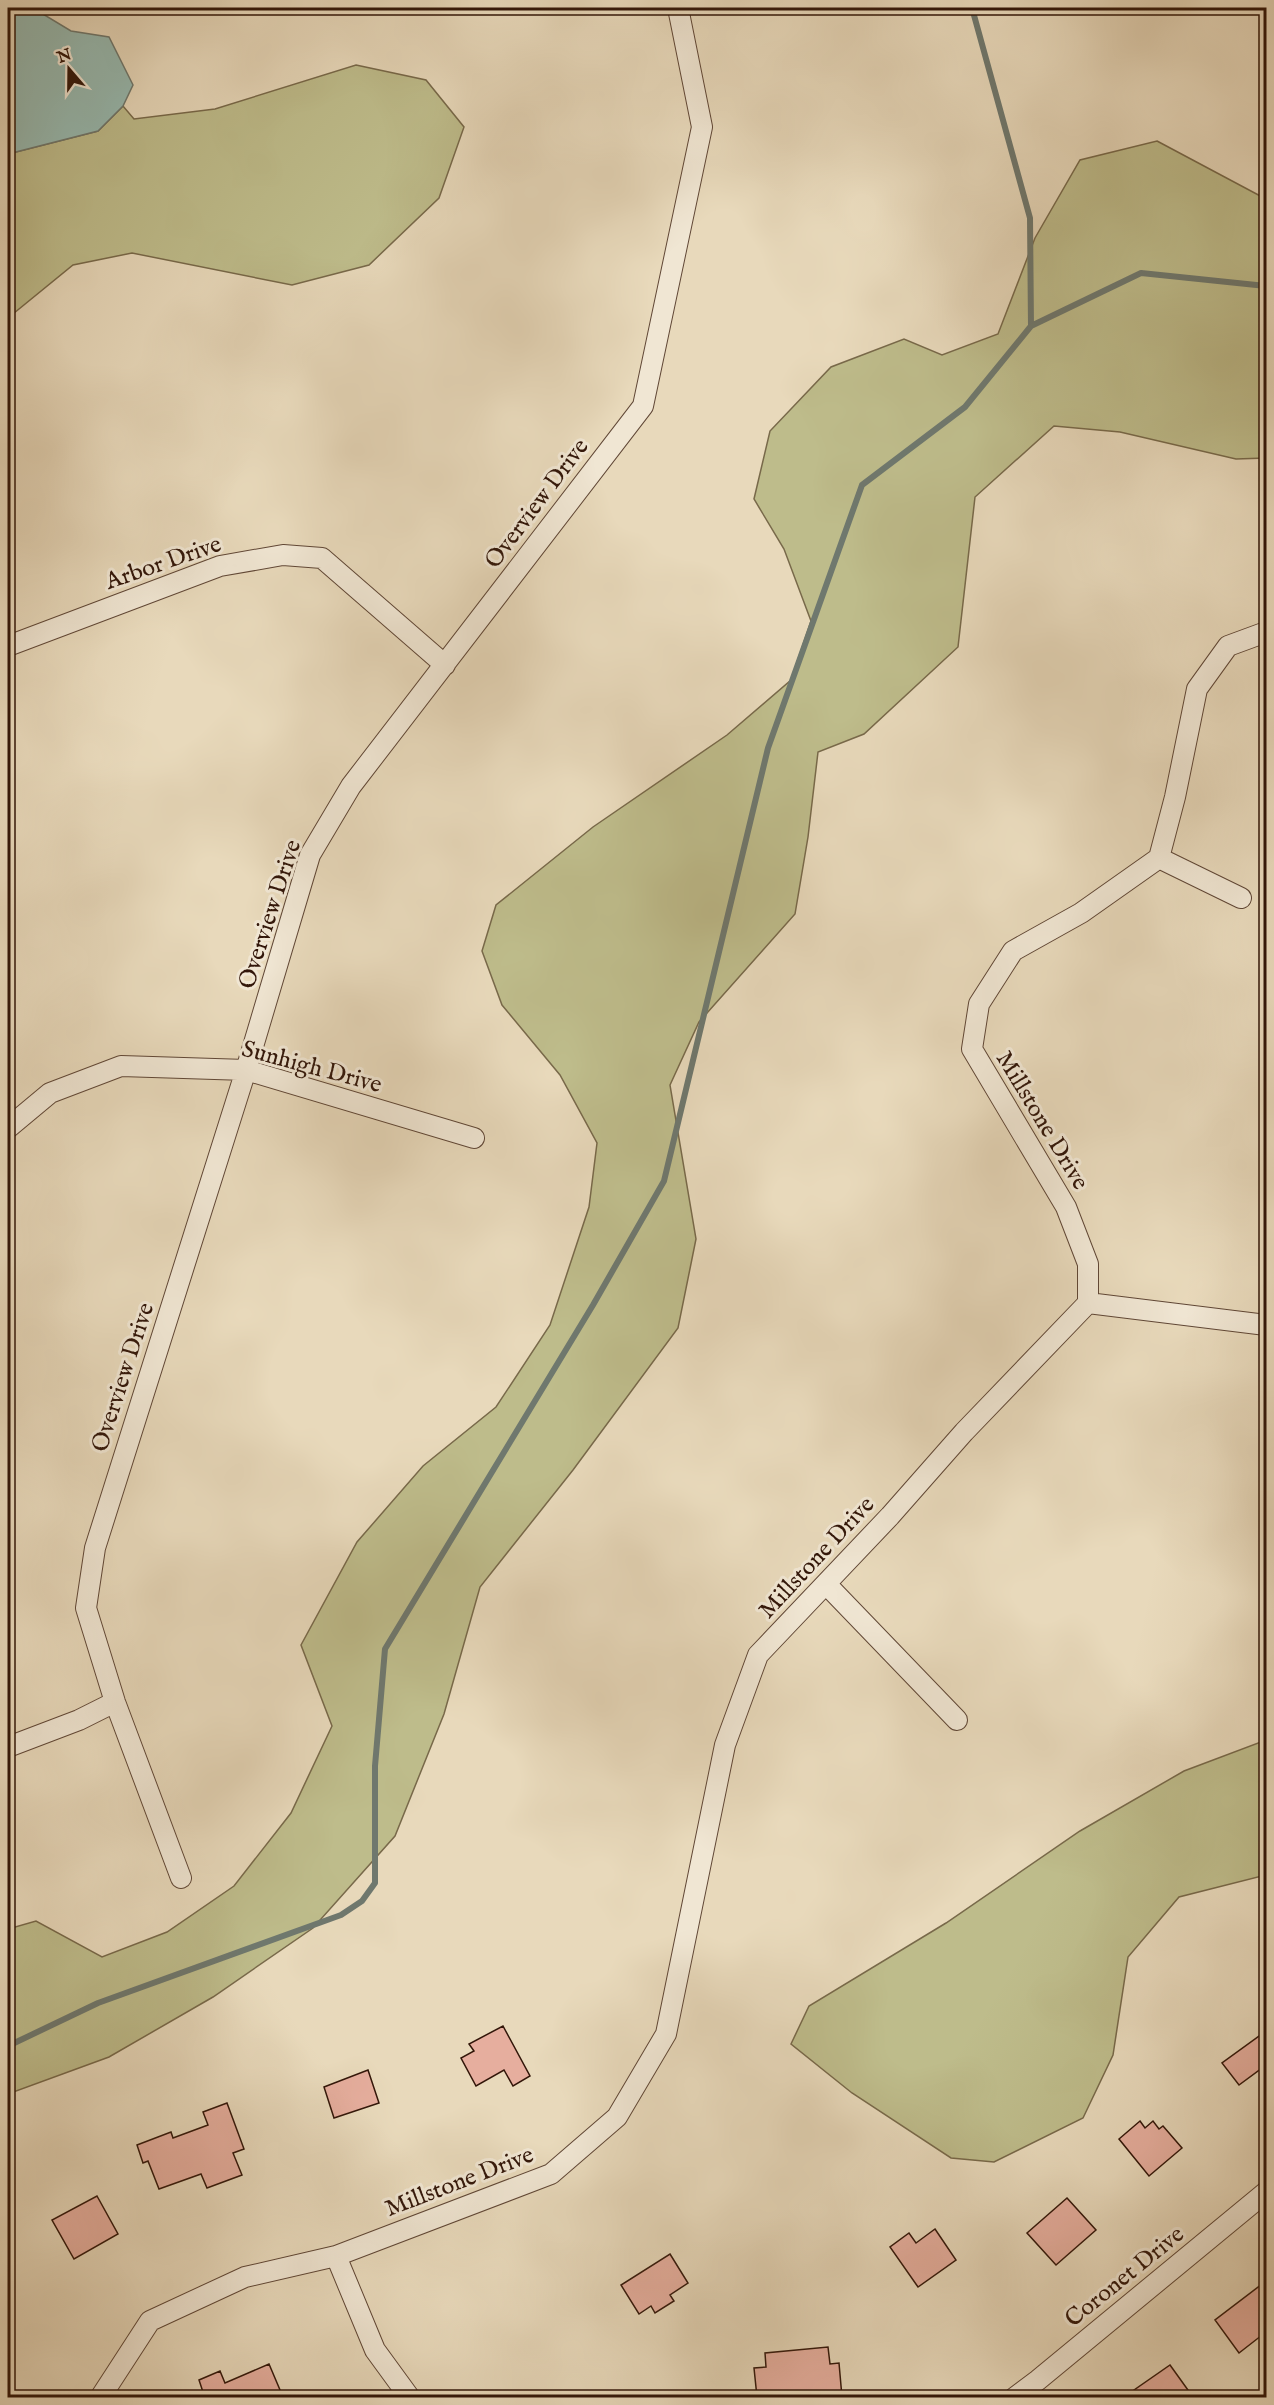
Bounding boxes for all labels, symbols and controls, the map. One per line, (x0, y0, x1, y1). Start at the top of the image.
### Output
north arrow (39, 39, 99, 99)
text: N (54, 45, 75, 69)
street label: Overview Drive (478, 433, 596, 575)
street label: Arbor Drive (100, 529, 226, 598)
street label: Overview Drive (232, 836, 309, 993)
street label: Sunhigh Drive (238, 1034, 385, 1101)
street label: Millstone Drive (988, 1046, 1095, 1196)
street label: Overview Drive (85, 1299, 162, 1456)
street label: Millstone Drive (752, 1490, 882, 1626)
street label: Millstone Drive (381, 2140, 538, 2225)
street label: Coronet Drive (1059, 2220, 1191, 2335)

